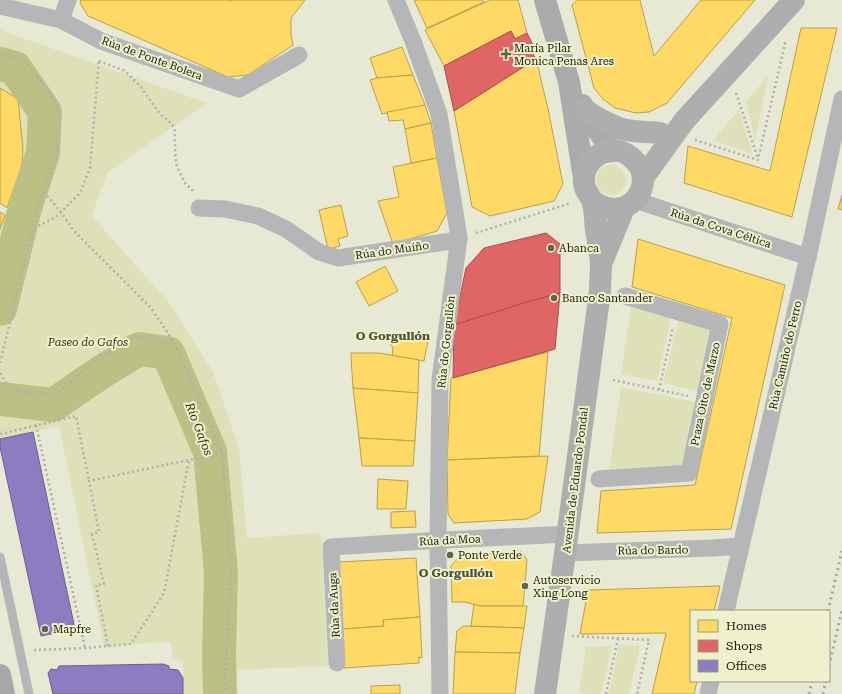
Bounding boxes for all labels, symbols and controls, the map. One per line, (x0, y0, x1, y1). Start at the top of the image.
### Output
street label: Rúa de Ponte Bolera (100, 34, 204, 83)
place label: María Pilar Monica Penas Ares (514, 42, 614, 68)
marker: María Pilar Monica Penas Ares (501, 49, 511, 59)
street label: Rúa da Cova Céltica (669, 206, 773, 251)
street label: Rúa do Muíño (354, 239, 430, 262)
place label: Abanca (559, 242, 599, 255)
marker: Abanca (546, 243, 556, 253)
place label: Banco Santander (562, 292, 653, 305)
marker: Banco Santander (549, 293, 559, 303)
street label: Rúa do Gorgullón (435, 295, 458, 389)
street label: Rúa Camiño do Ferro (767, 299, 804, 411)
district label: O Gorgullón (356, 329, 430, 343)
park label: Paseo do Gafos (47, 336, 128, 349)
street label: Praza Oito de Marzo (688, 341, 723, 447)
water label: Río Gafos (182, 400, 216, 458)
street label: Avenida de Eduardo Pondal (560, 406, 591, 554)
street label: Rúa da Moa (419, 532, 481, 549)
street label: Rúa do Bardo (617, 543, 689, 558)
place label: Ponte Verde (458, 549, 522, 562)
marker: Ponte Verde (445, 550, 455, 560)
district label: O Gorgullón (419, 566, 493, 580)
street label: Rúa da Auga (326, 572, 343, 638)
place label: Autoservicio Xing Long (533, 574, 601, 600)
marker: Autoservicio Xing Long (520, 581, 530, 591)
legend (690, 610, 830, 682)
text: Homes (726, 619, 767, 633)
place label: Mapfre (53, 623, 91, 636)
marker: Mapfre (40, 624, 50, 634)
text: Shops (726, 639, 762, 653)
text: Offices (726, 659, 767, 673)

